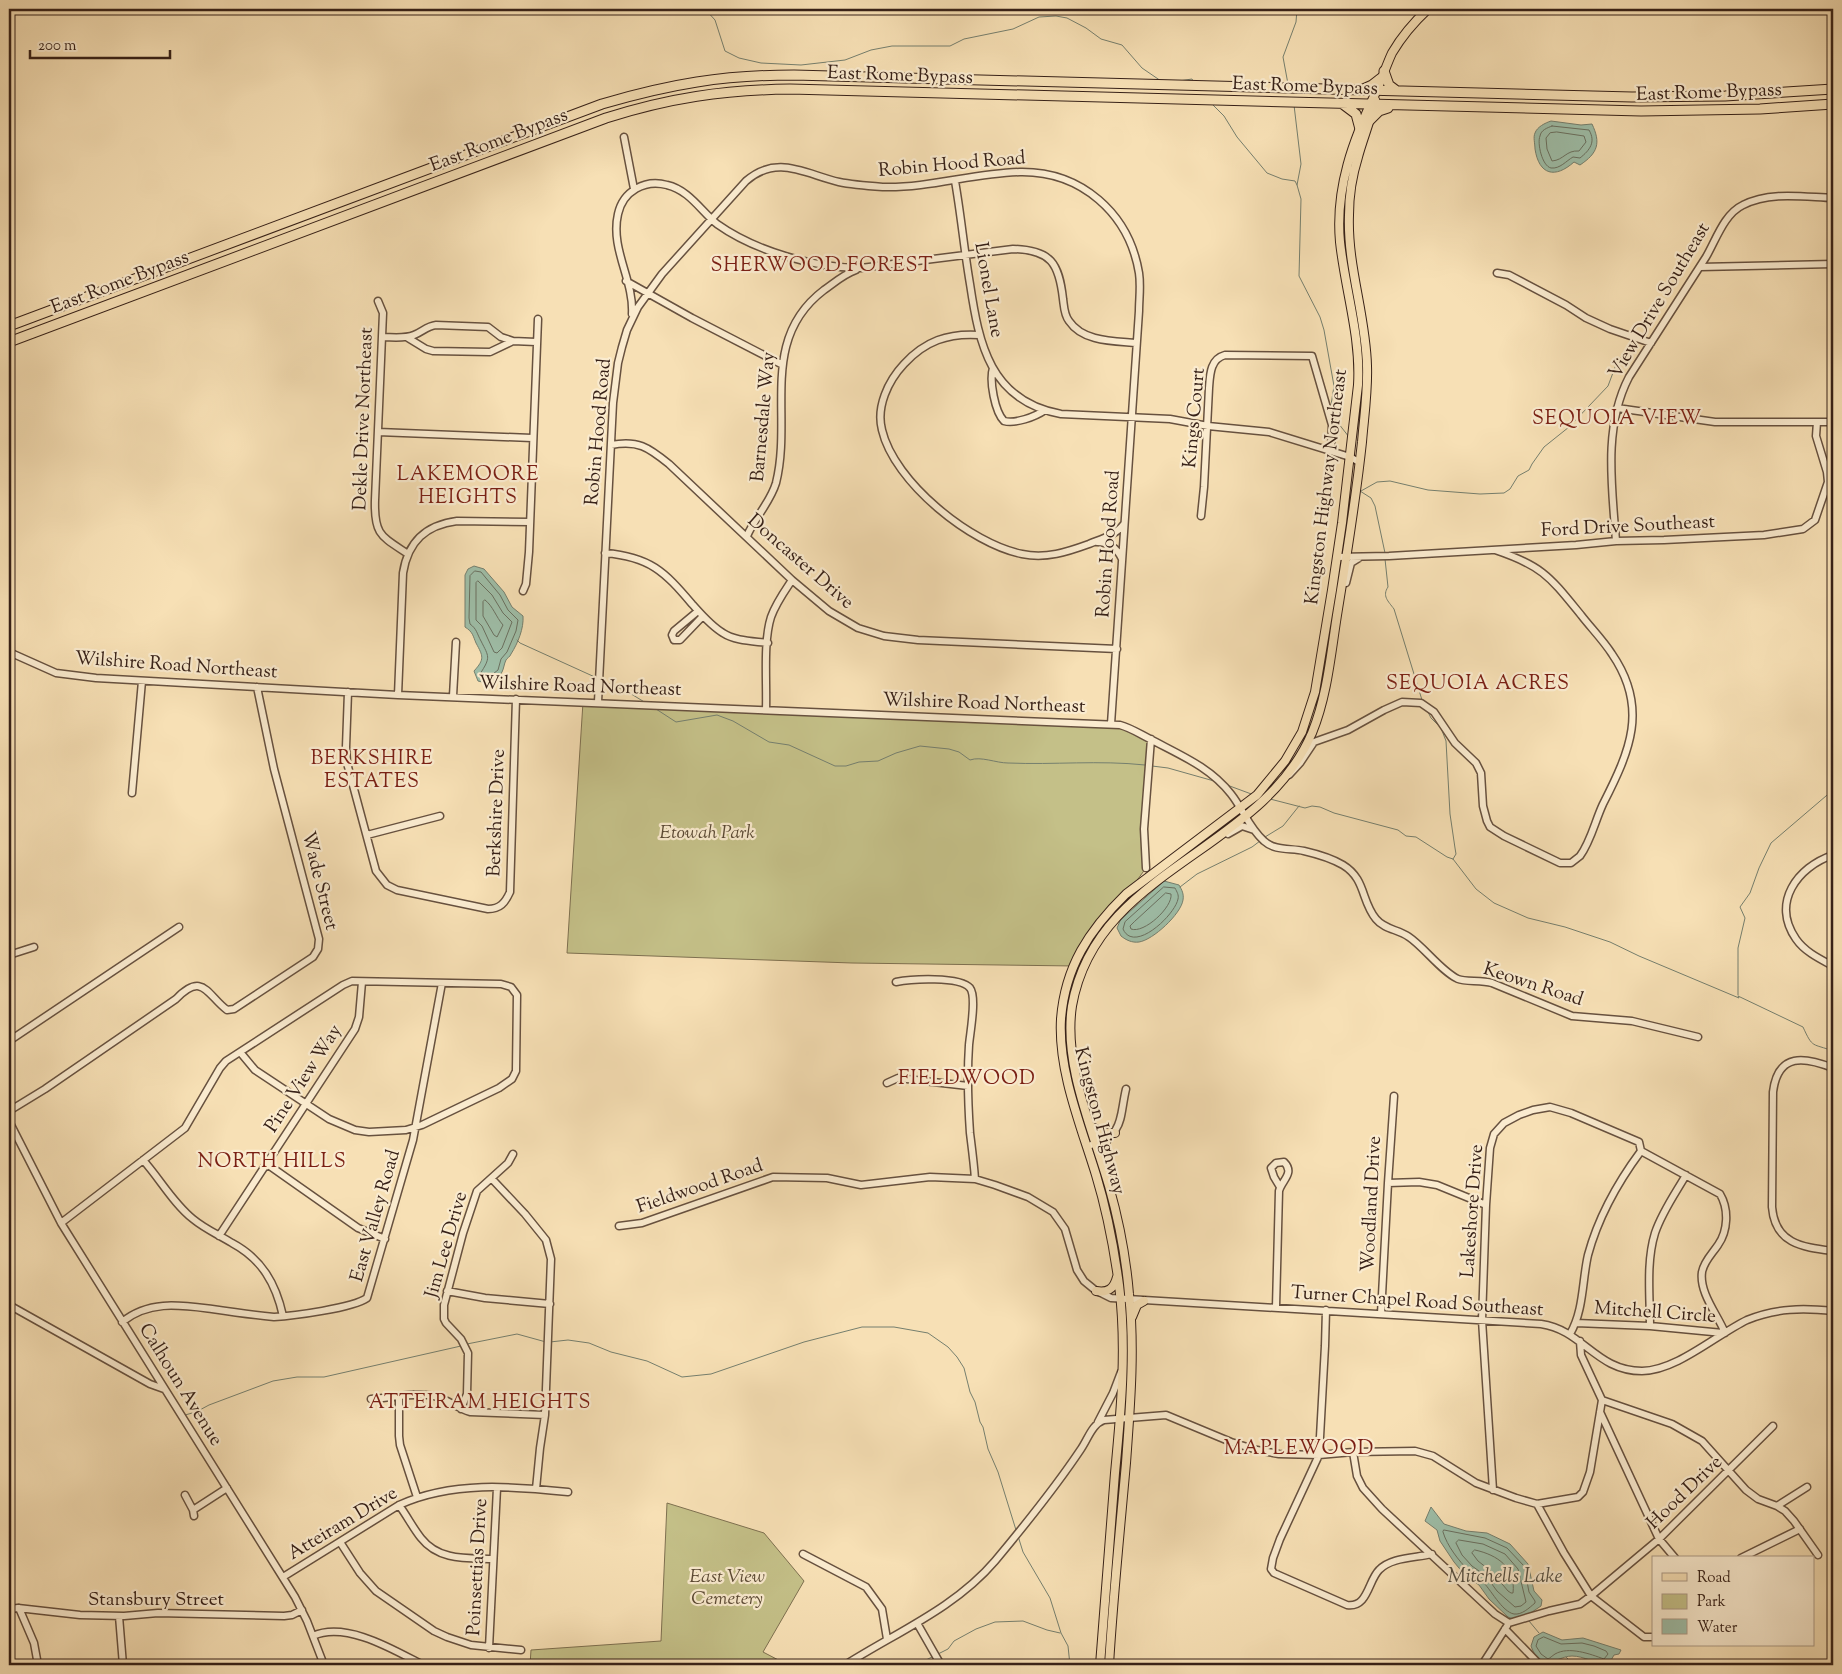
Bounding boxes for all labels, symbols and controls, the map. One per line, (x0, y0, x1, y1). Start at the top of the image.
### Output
scale bar (30, 28, 170, 60)
text: 200 m (38, 36, 77, 57)
street label: East Rome Bypass (827, 60, 973, 92)
street label: East Rome Bypass (1232, 71, 1378, 103)
street label: East Rome Bypass (1636, 77, 1782, 109)
street label: East Rome Bypass (426, 102, 572, 180)
street label: Robin Hood Road (877, 145, 1027, 185)
street label: View Drive Southeast (1603, 217, 1718, 384)
street label: Lionel Lane (966, 240, 1010, 340)
street label: East Rome Bypass (47, 244, 193, 322)
district label: SHERWOOD FOREST (710, 252, 934, 281)
street label: Dekle Drive Northeast (347, 326, 381, 511)
street label: Barnesdale Way (745, 350, 783, 483)
street label: Robin Hood Road (579, 357, 619, 507)
street label: Kings Court (1177, 366, 1213, 469)
street label: Kingston Highway Northeast (1299, 367, 1355, 606)
district label: SEQUOIA VIEW (1532, 405, 1702, 434)
district label: LAKEMOORE HEIGHTS (397, 461, 539, 513)
street label: Robin Hood Road (1090, 469, 1128, 619)
street label: Doncaster Drive (741, 508, 859, 616)
street label: Ford Drive Southeast (1540, 509, 1716, 545)
street label: Wilshire Road Northeast (74, 645, 279, 687)
street label: Wilshire Road Northeast (478, 670, 682, 704)
district label: SEQUOIA ACRES (1386, 670, 1570, 699)
street label: Wilshire Road Northeast (882, 687, 1086, 721)
district label: BERKSHIRE ESTATES (311, 745, 433, 797)
street label: Berkshire Drive (481, 748, 513, 877)
park label: Etowah Park (659, 820, 755, 847)
street label: Wade Street (294, 829, 344, 934)
street label: Keown Road (1479, 956, 1587, 1014)
street label: Pine View Way (259, 1019, 349, 1138)
street label: Kingston Highway (1066, 1044, 1132, 1198)
district label: FIELDWOOD (898, 1065, 1036, 1094)
street label: Woodland Drive (1355, 1135, 1389, 1273)
street label: Lakeshore Drive (1455, 1143, 1491, 1279)
street label: East Valley Road (344, 1146, 408, 1285)
district label: NORTH HILLS (197, 1148, 347, 1177)
street label: Fieldwood Road (633, 1153, 767, 1221)
street label: Jim Lee Drive (419, 1188, 475, 1302)
street label: Turner Chapel Road Southeast (1290, 1280, 1545, 1324)
street label: Mitchell Circle (1593, 1295, 1717, 1331)
street label: Calhoun Avenue (131, 1318, 229, 1452)
district label: ATTEIRAM HEIGHTS (368, 1389, 592, 1418)
district label: MAPLEWOOD (1224, 1435, 1374, 1464)
street label: Hood Drive (1641, 1450, 1729, 1536)
street label: Atteiram Drive (283, 1480, 403, 1567)
street label: Poinsettias Drive (461, 1497, 495, 1636)
legend (1652, 1556, 1814, 1646)
water label: Mitchells Lake (1448, 1563, 1563, 1592)
park label: East View Cemetery (689, 1564, 765, 1613)
text: Road (1697, 1568, 1731, 1589)
street label: Stansbury Street (88, 1587, 225, 1614)
text: Park (1697, 1592, 1726, 1613)
text: Water (1697, 1618, 1738, 1639)

